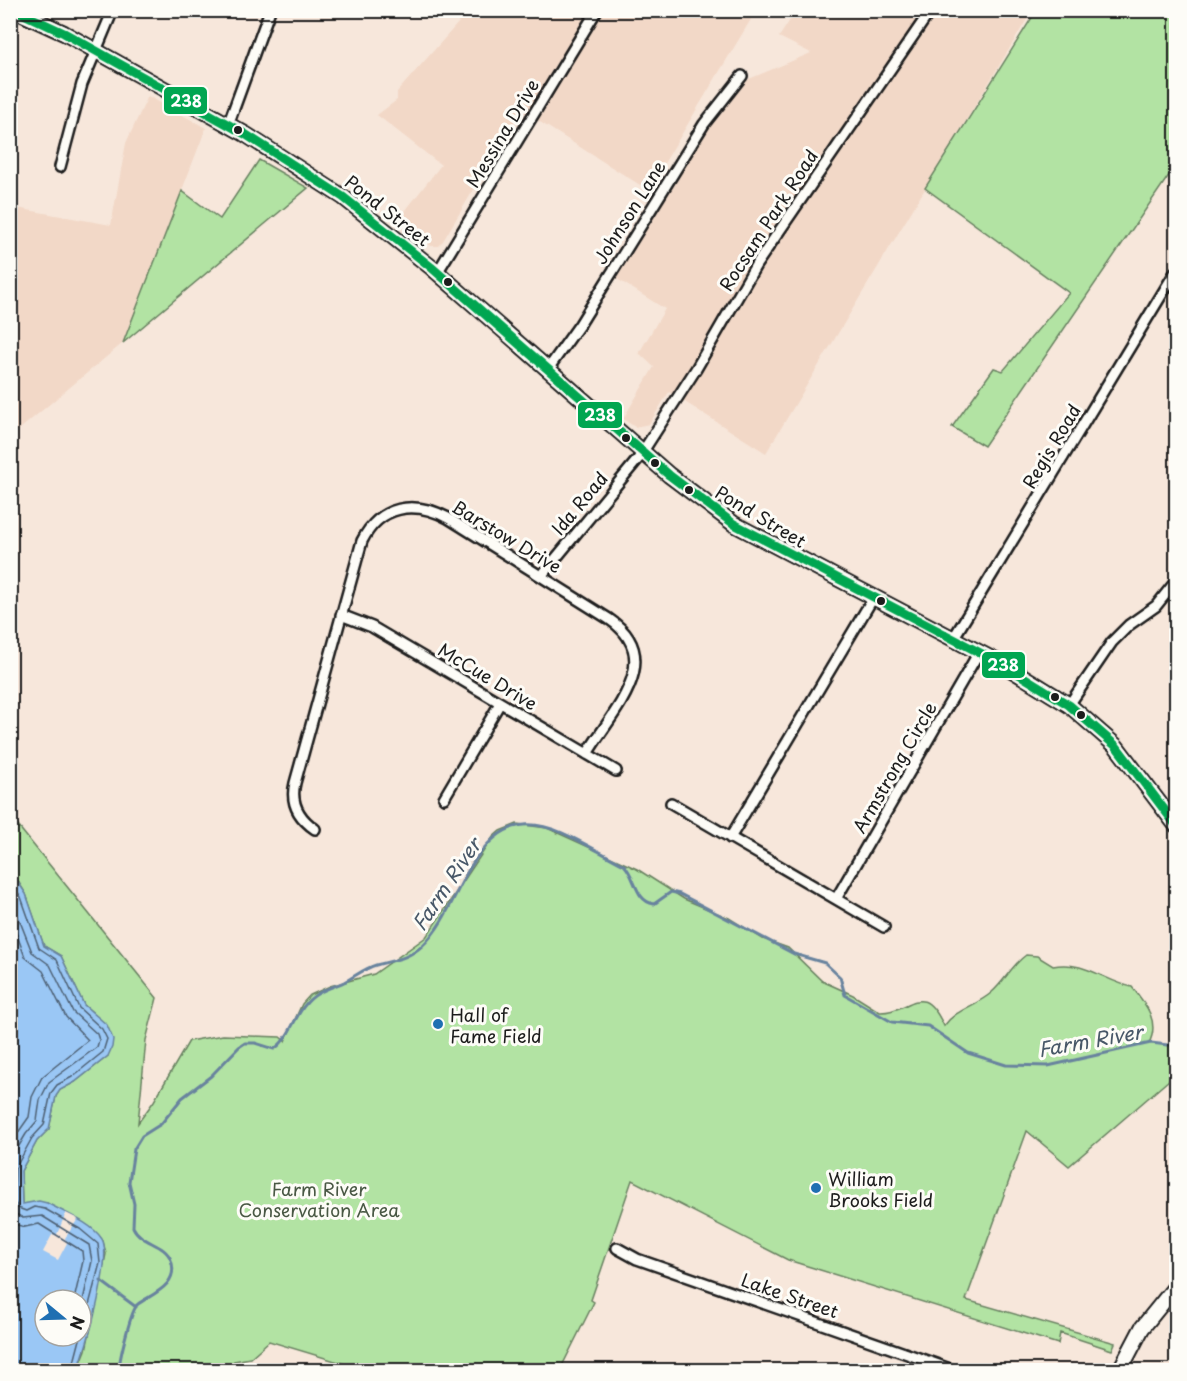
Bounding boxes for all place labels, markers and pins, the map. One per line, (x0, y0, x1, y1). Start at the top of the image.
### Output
unlabelled marker (232, 124, 244, 136)
unlabelled marker (442, 276, 454, 288)
unlabelled marker (620, 432, 632, 444)
unlabelled marker (649, 457, 661, 469)
unlabelled marker (683, 484, 695, 496)
unlabelled marker (875, 595, 887, 607)
unlabelled marker (1049, 691, 1061, 703)
unlabelled marker (1075, 709, 1087, 721)
place label: Hall of Fame Field (450, 1001, 542, 1049)
marker: Hall of Fame Field (431, 1017, 445, 1031)
place label: William Brooks Field (828, 1165, 933, 1213)
marker: William Brooks Field (809, 1181, 823, 1195)

